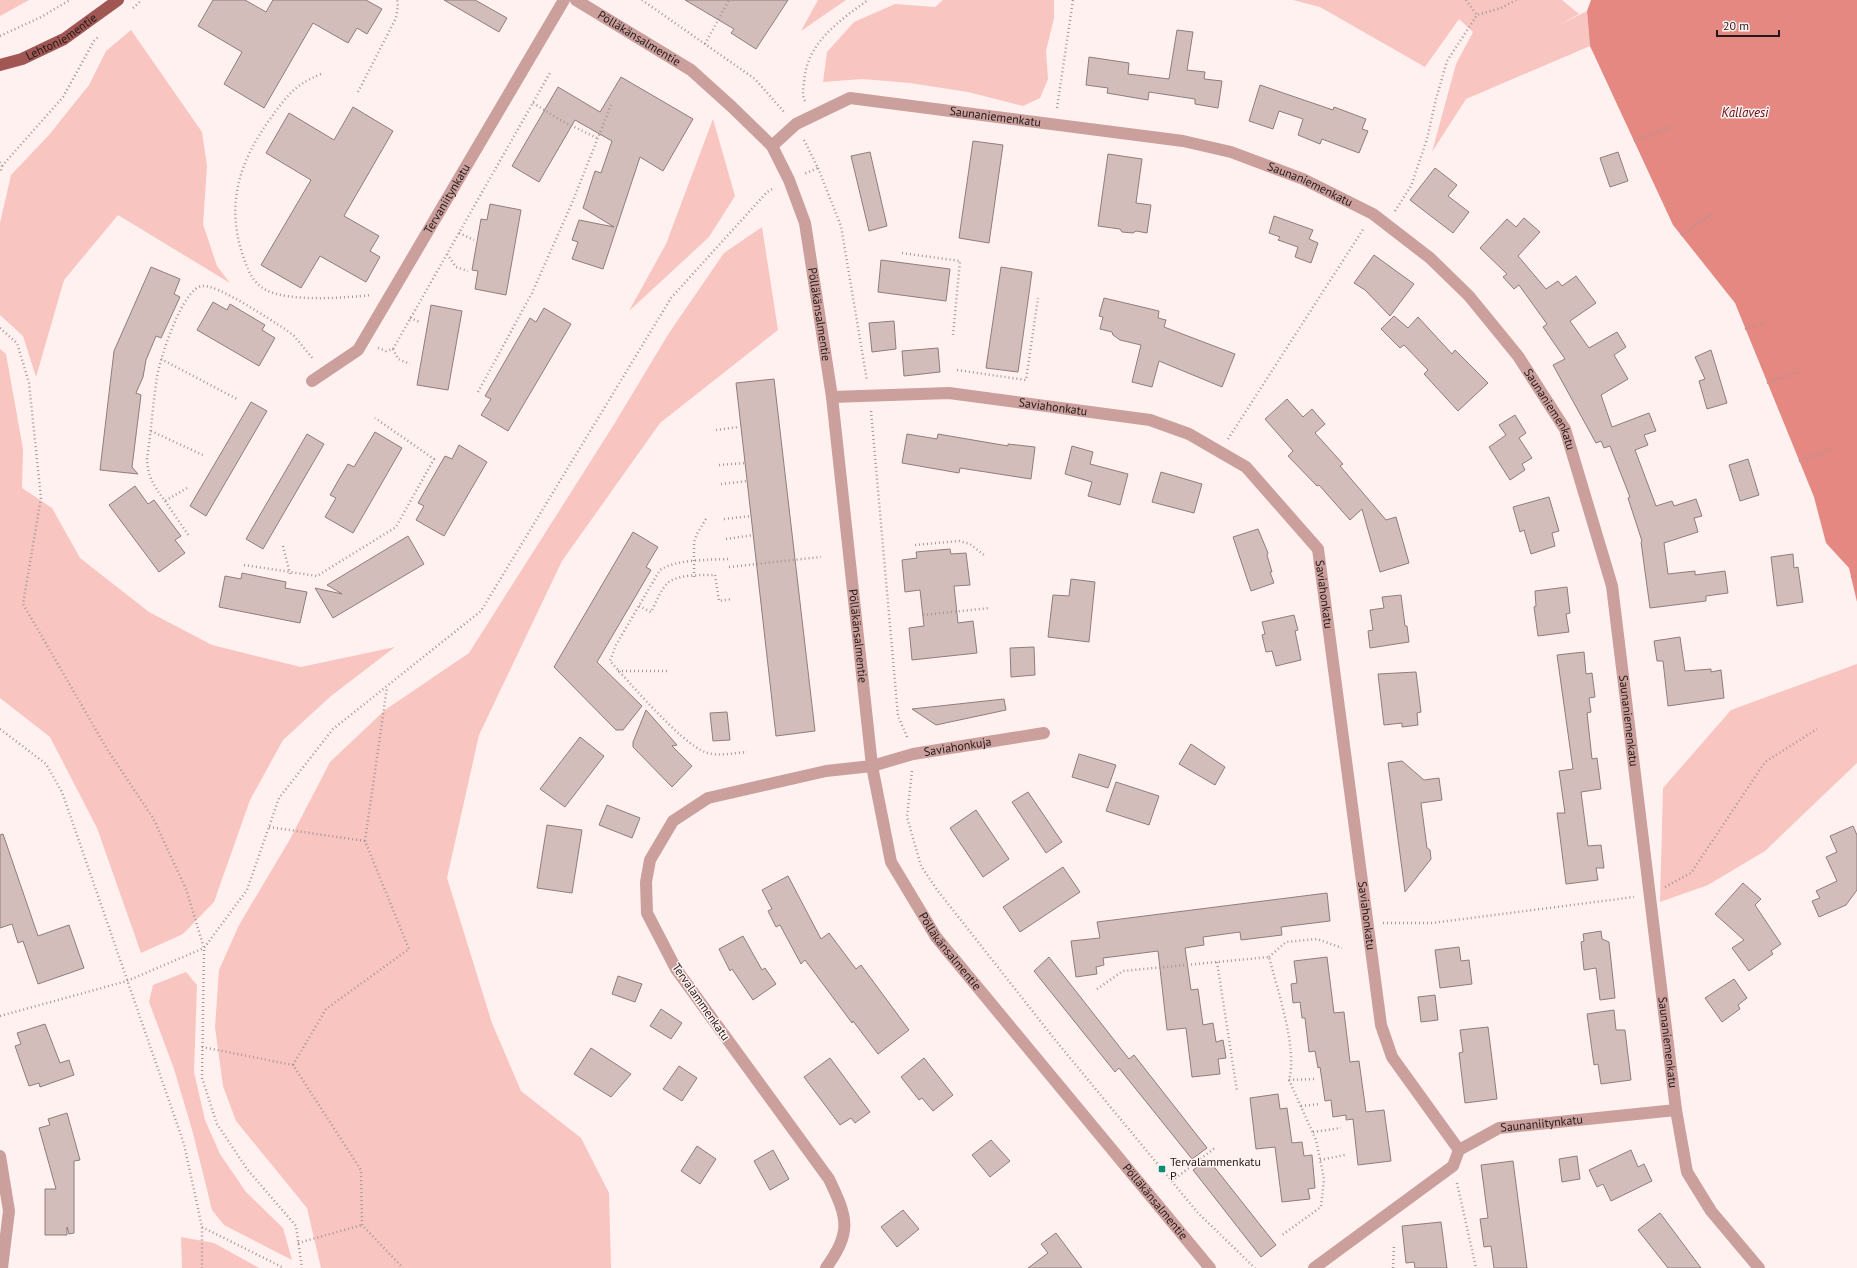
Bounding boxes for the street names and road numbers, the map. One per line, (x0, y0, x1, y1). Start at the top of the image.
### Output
street label: Pölläkänsalmentie (595, 7, 684, 69)
street label: Lehtoniementie (23, 10, 100, 63)
street label: Saunaniemenkatu (949, 103, 1042, 130)
street label: Saunaniemenkatu (1266, 158, 1355, 210)
street label: Tervaniitynkatu (420, 161, 473, 236)
street label: Pölläkänsalmentie (805, 266, 834, 362)
street label: Saunaniemenkatu (1521, 366, 1579, 452)
street label: Saviahonkatu (1018, 394, 1088, 419)
street label: Saviahonkatu (1313, 559, 1336, 629)
street label: Pölläkänsalmentie (846, 588, 871, 684)
street label: Saunaniemenkatu (1616, 674, 1642, 767)
street label: Saviahonkuja (923, 734, 993, 759)
street label: Saviahonkatu (1355, 880, 1379, 951)
street label: Pölläkänsalmentie (916, 909, 985, 993)
street label: Tervalammenkatu (669, 960, 734, 1043)
street label: Saunaniemenkatu (1655, 996, 1681, 1089)
street label: Saunaniitynkatu (1500, 1112, 1584, 1135)
street label: Pölläkänsalmentie (1120, 1160, 1191, 1243)

